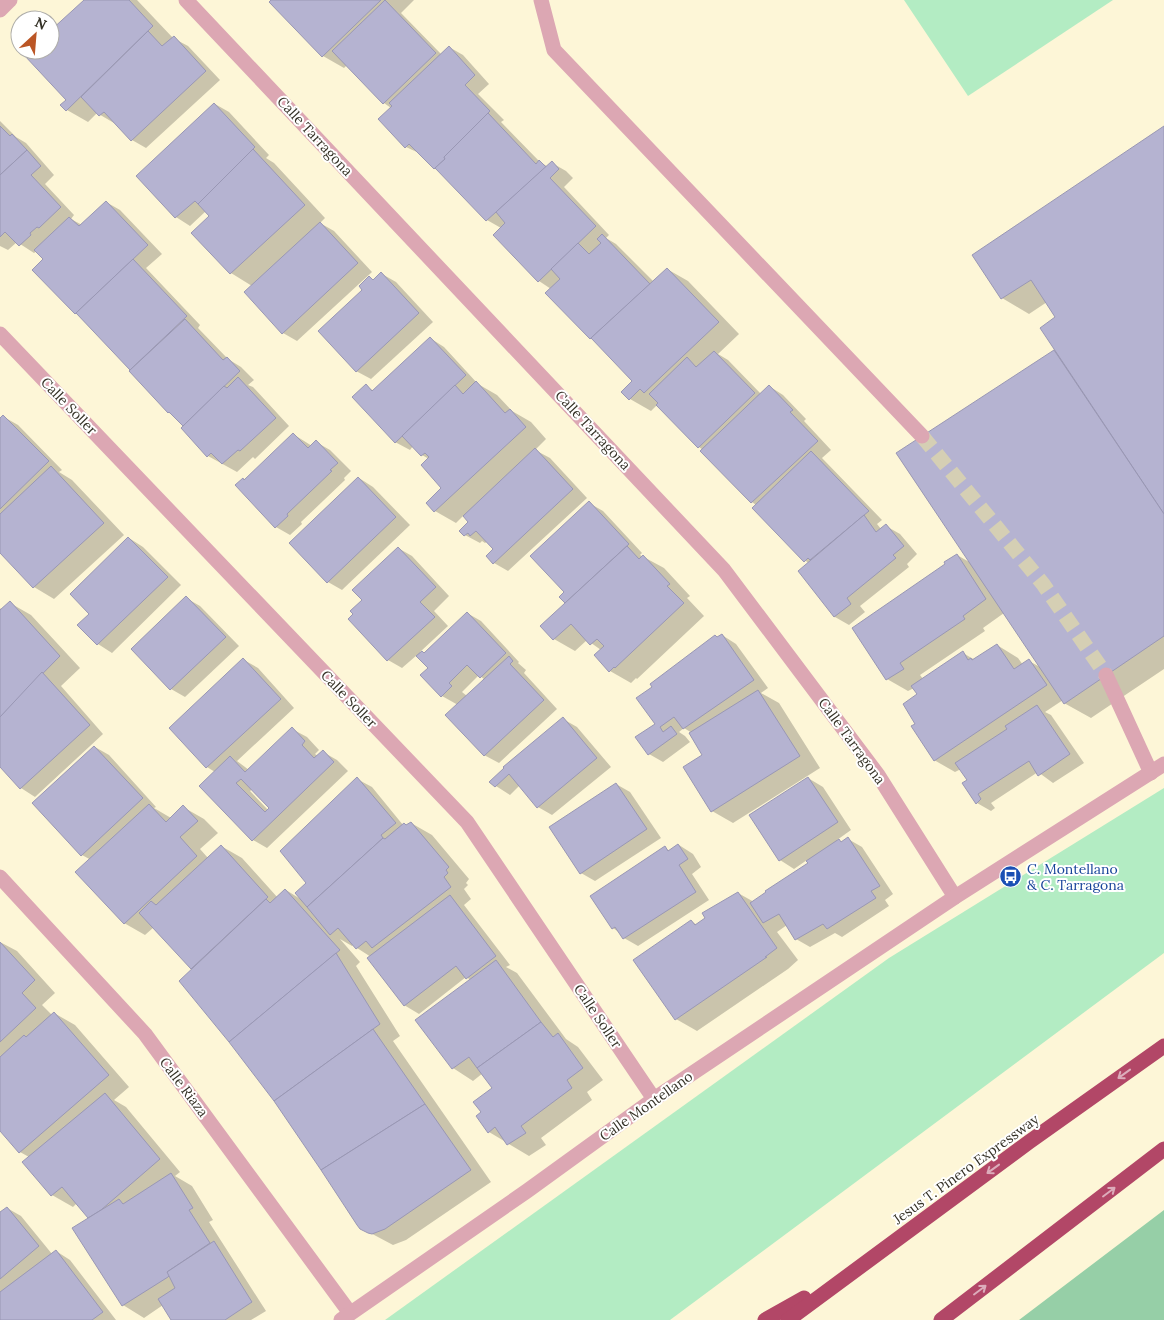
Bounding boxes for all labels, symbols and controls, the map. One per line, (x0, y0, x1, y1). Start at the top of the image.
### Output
north arrow (10, 10, 60, 60)
text: N (32, 13, 50, 34)
street label: Calle Tarragona (273, 92, 357, 180)
street label: Calle Soller (37, 373, 101, 439)
street label: Calle Tarragona (551, 386, 635, 474)
street label: Calle Soller (317, 666, 381, 732)
street label: Calle Tarragona (815, 694, 889, 788)
place label: C. Montellano & C. Tarragona (1027, 860, 1124, 894)
bus stop icon: C. Montellano & C. Tarragona (999, 865, 1023, 889)
street label: Calle Soller (570, 981, 626, 1051)
street label: Calle Riaza (156, 1054, 212, 1120)
street label: Calle Montellano (596, 1067, 696, 1145)
one-way arrow (1117, 1069, 1131, 1079)
street label: Jesus T. Pinero Expressway (889, 1110, 1043, 1229)
one-way arrow (986, 1164, 1000, 1175)
one-way arrow (1102, 1186, 1115, 1197)
one-way arrow (973, 1285, 986, 1296)

